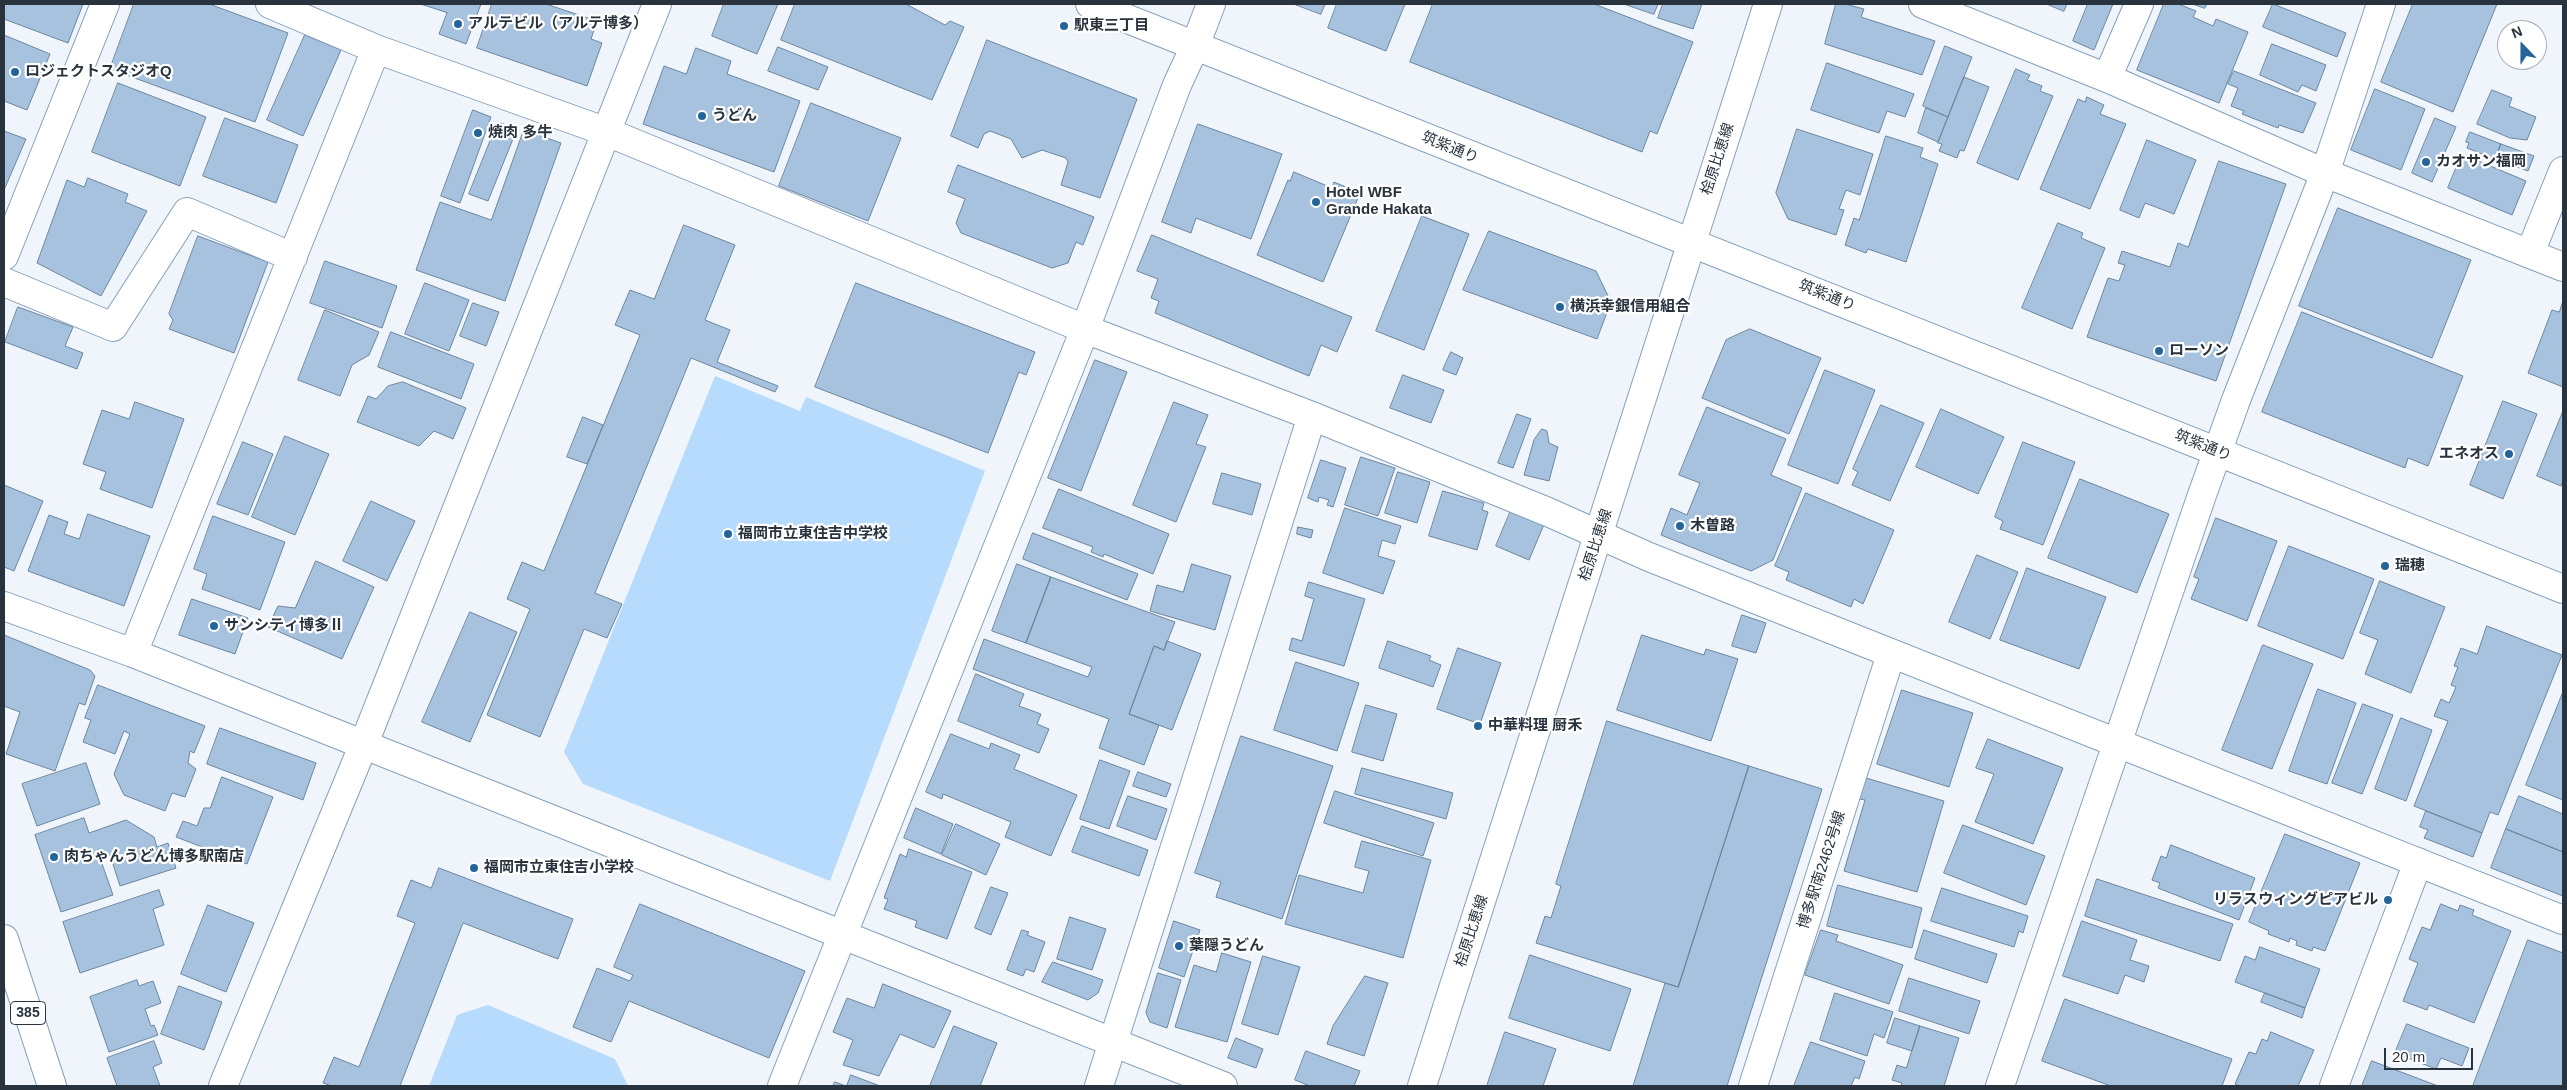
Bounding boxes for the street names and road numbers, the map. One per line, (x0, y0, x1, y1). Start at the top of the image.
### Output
street label: 桧原比恵線 (1698, 121, 1738, 197)
street label: 筑紫通り (1419, 128, 1481, 168)
street label: 筑紫通り (1796, 276, 1858, 316)
street label: 筑紫通り (2172, 426, 2234, 466)
street label: 桧原比恵線 (1576, 507, 1616, 583)
street label: 博多駅南2462号線 (1794, 809, 1850, 931)
street label: 桧原比恵線 (1452, 893, 1492, 969)
road number: 385 (10, 1001, 46, 1024)

